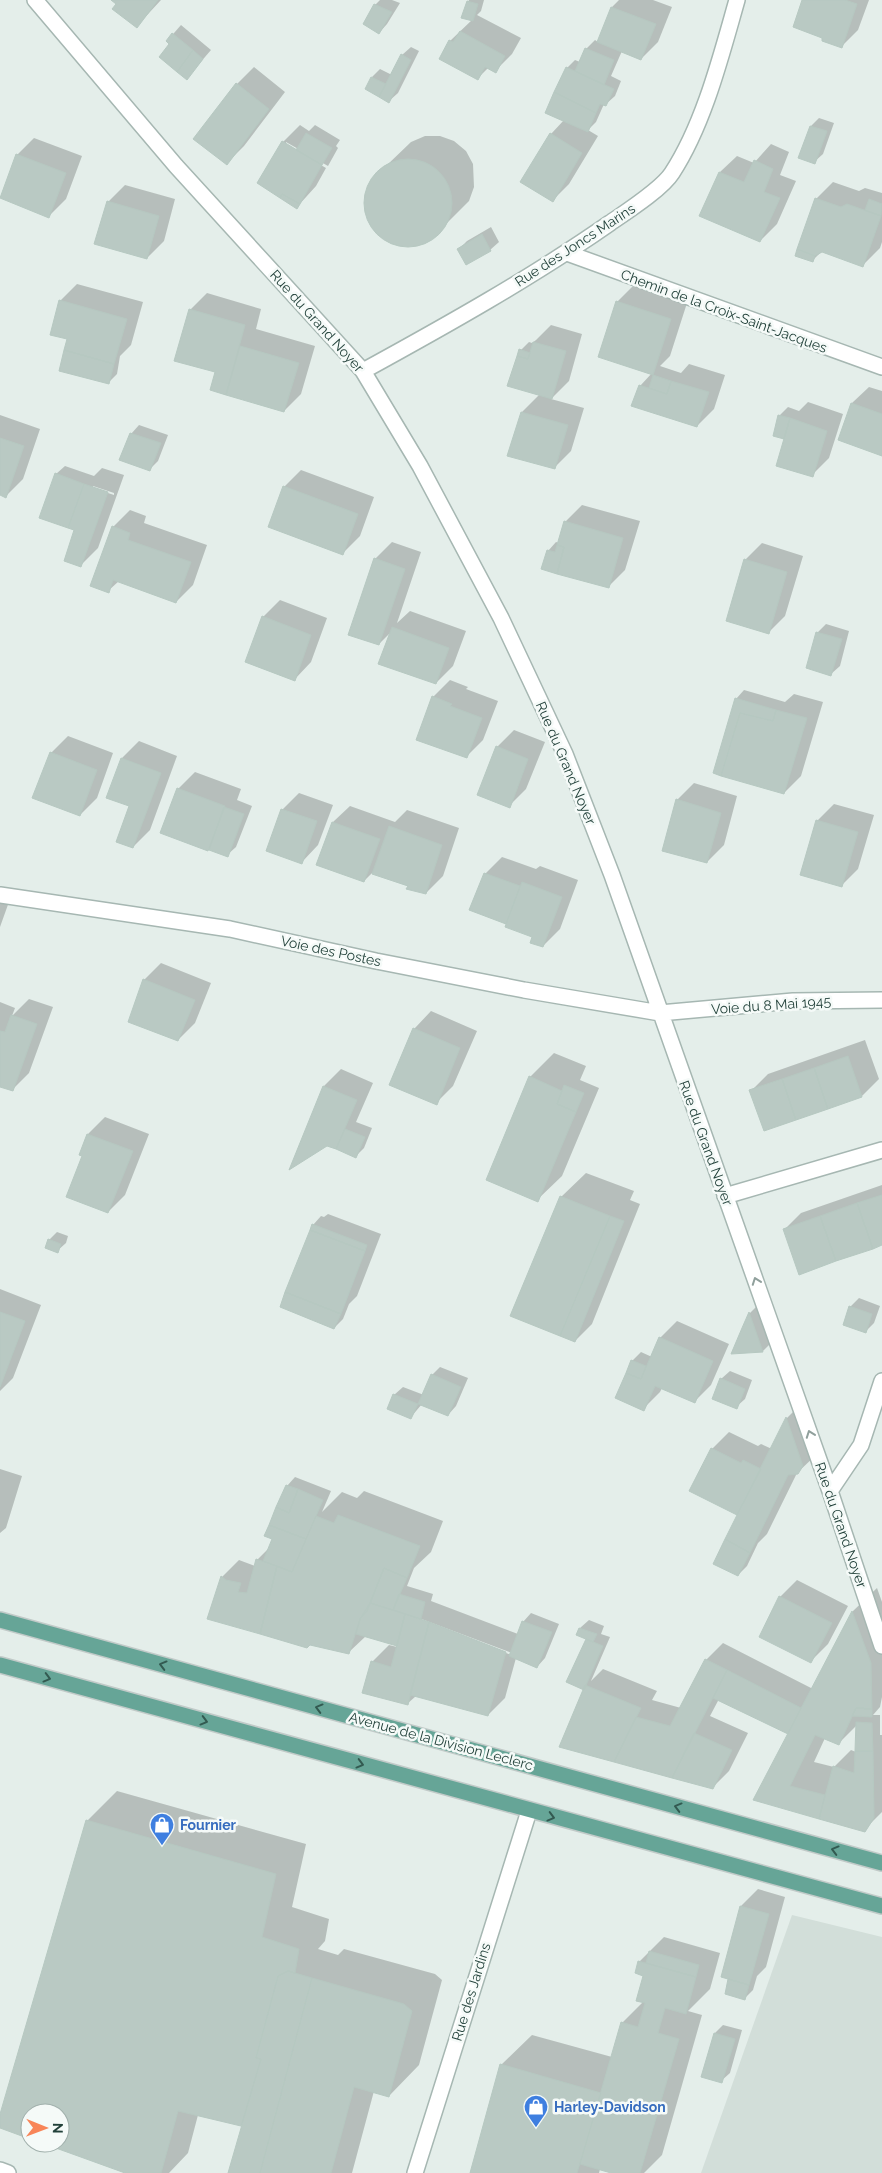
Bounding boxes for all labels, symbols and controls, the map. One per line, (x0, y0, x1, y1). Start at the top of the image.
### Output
street label: Rue des Joncs Marins (512, 200, 638, 290)
street label: Chemin de la Croix-Saint-Jacques (619, 266, 830, 356)
street label: Rue du Grand Noyer (267, 267, 367, 375)
street label: Rue du Grand Noyer (533, 699, 599, 827)
street label: Voie des Postes (279, 933, 383, 969)
street label: Voie du 8 Mai 1945 (711, 993, 832, 1017)
street label: Rue du Grand Noyer (676, 1078, 736, 1208)
one-way arrow (752, 1277, 762, 1286)
one-way arrow (806, 1430, 816, 1439)
street label: Rue du Grand Noyer (812, 1460, 870, 1590)
one-way arrow (159, 1660, 167, 1670)
one-way arrow (42, 1672, 51, 1682)
one-way arrow (315, 1703, 324, 1714)
street label: Avenue de la Division Leclerc (347, 1709, 535, 1773)
one-way arrow (199, 1715, 208, 1726)
one-way arrow (356, 1759, 364, 1769)
one-way arrow (675, 1802, 683, 1812)
one-way arrow (546, 1811, 554, 1821)
shop icon: Fournier (149, 1812, 175, 1846)
place label: Fournier (180, 1817, 237, 1833)
one-way arrow (831, 1845, 839, 1856)
street label: Rue des Jardins (448, 1941, 494, 2043)
shop icon: Harley-Davidson (523, 2094, 549, 2128)
place label: Harley-Davidson (554, 2099, 666, 2115)
north arrow (20, 2103, 70, 2153)
text: N (50, 2123, 66, 2134)

